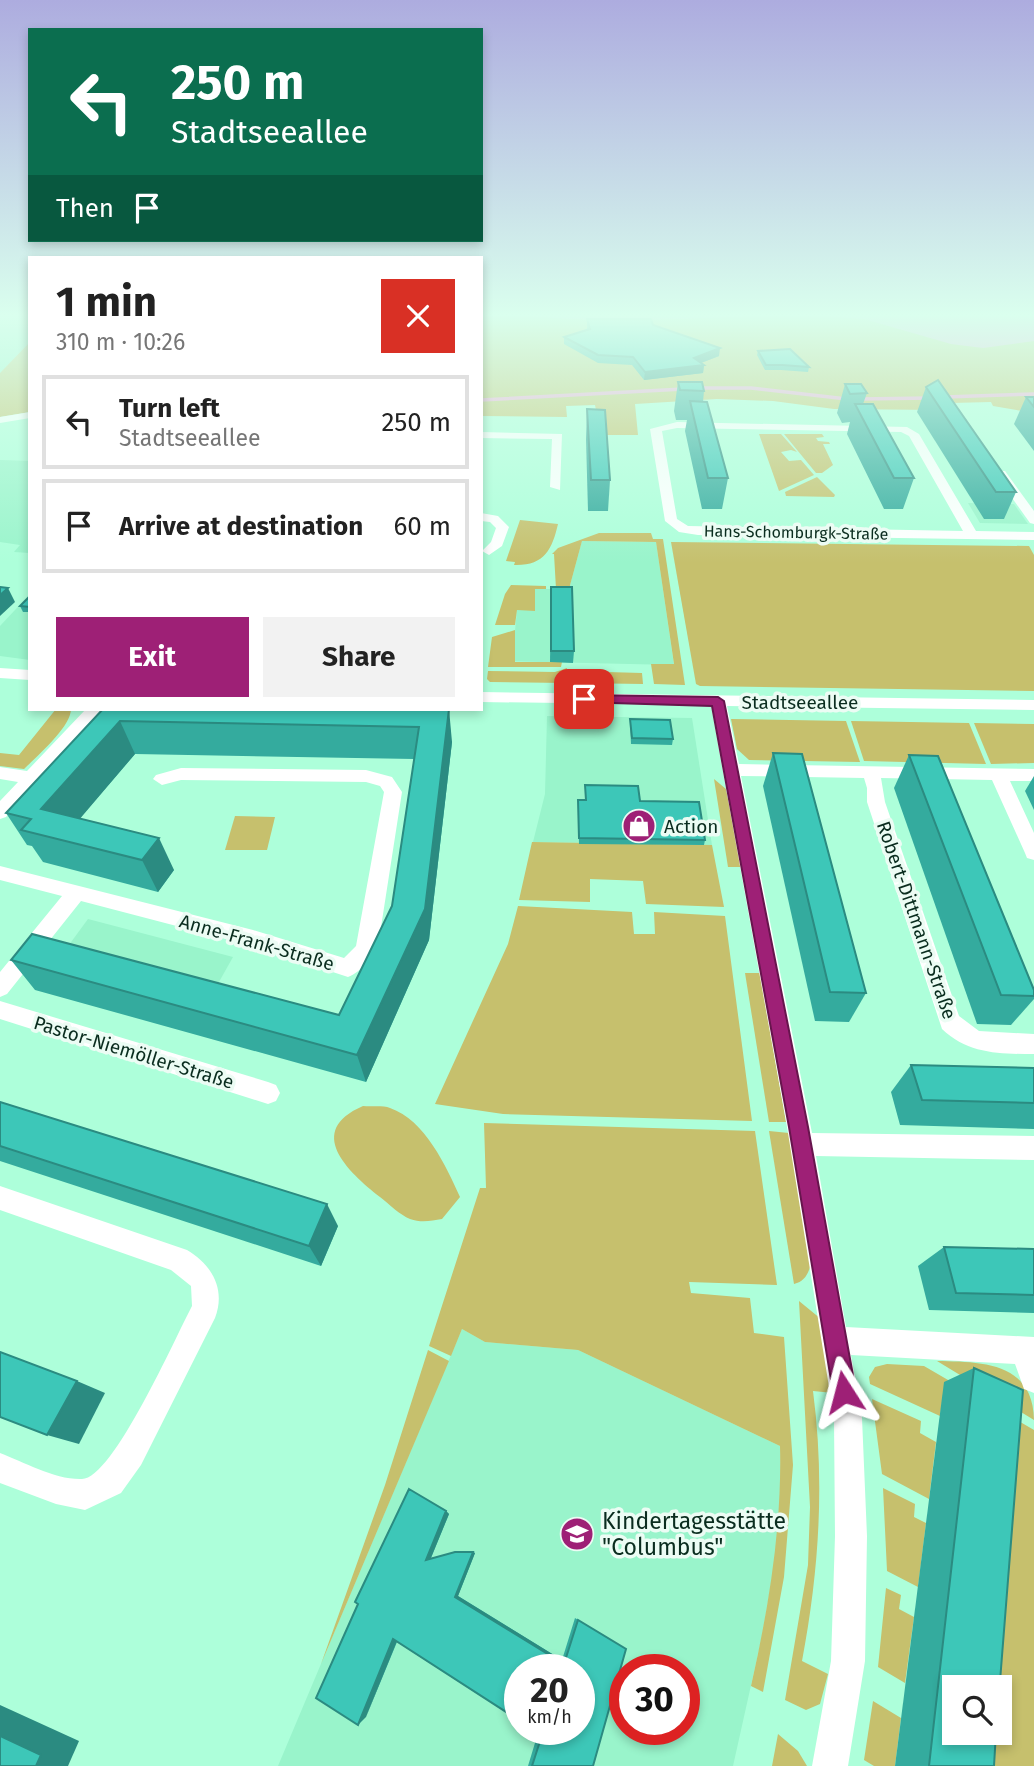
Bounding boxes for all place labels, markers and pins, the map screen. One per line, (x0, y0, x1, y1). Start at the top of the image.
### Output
pin (554, 669, 614, 729)
shop icon: Action (620, 807, 658, 845)
place label: Action (664, 815, 718, 838)
place label: Kindertagesstätte "Columbus" (602, 1507, 786, 1561)
school or university icon: Kindertagesstätte "Columbus" (558, 1515, 596, 1553)

